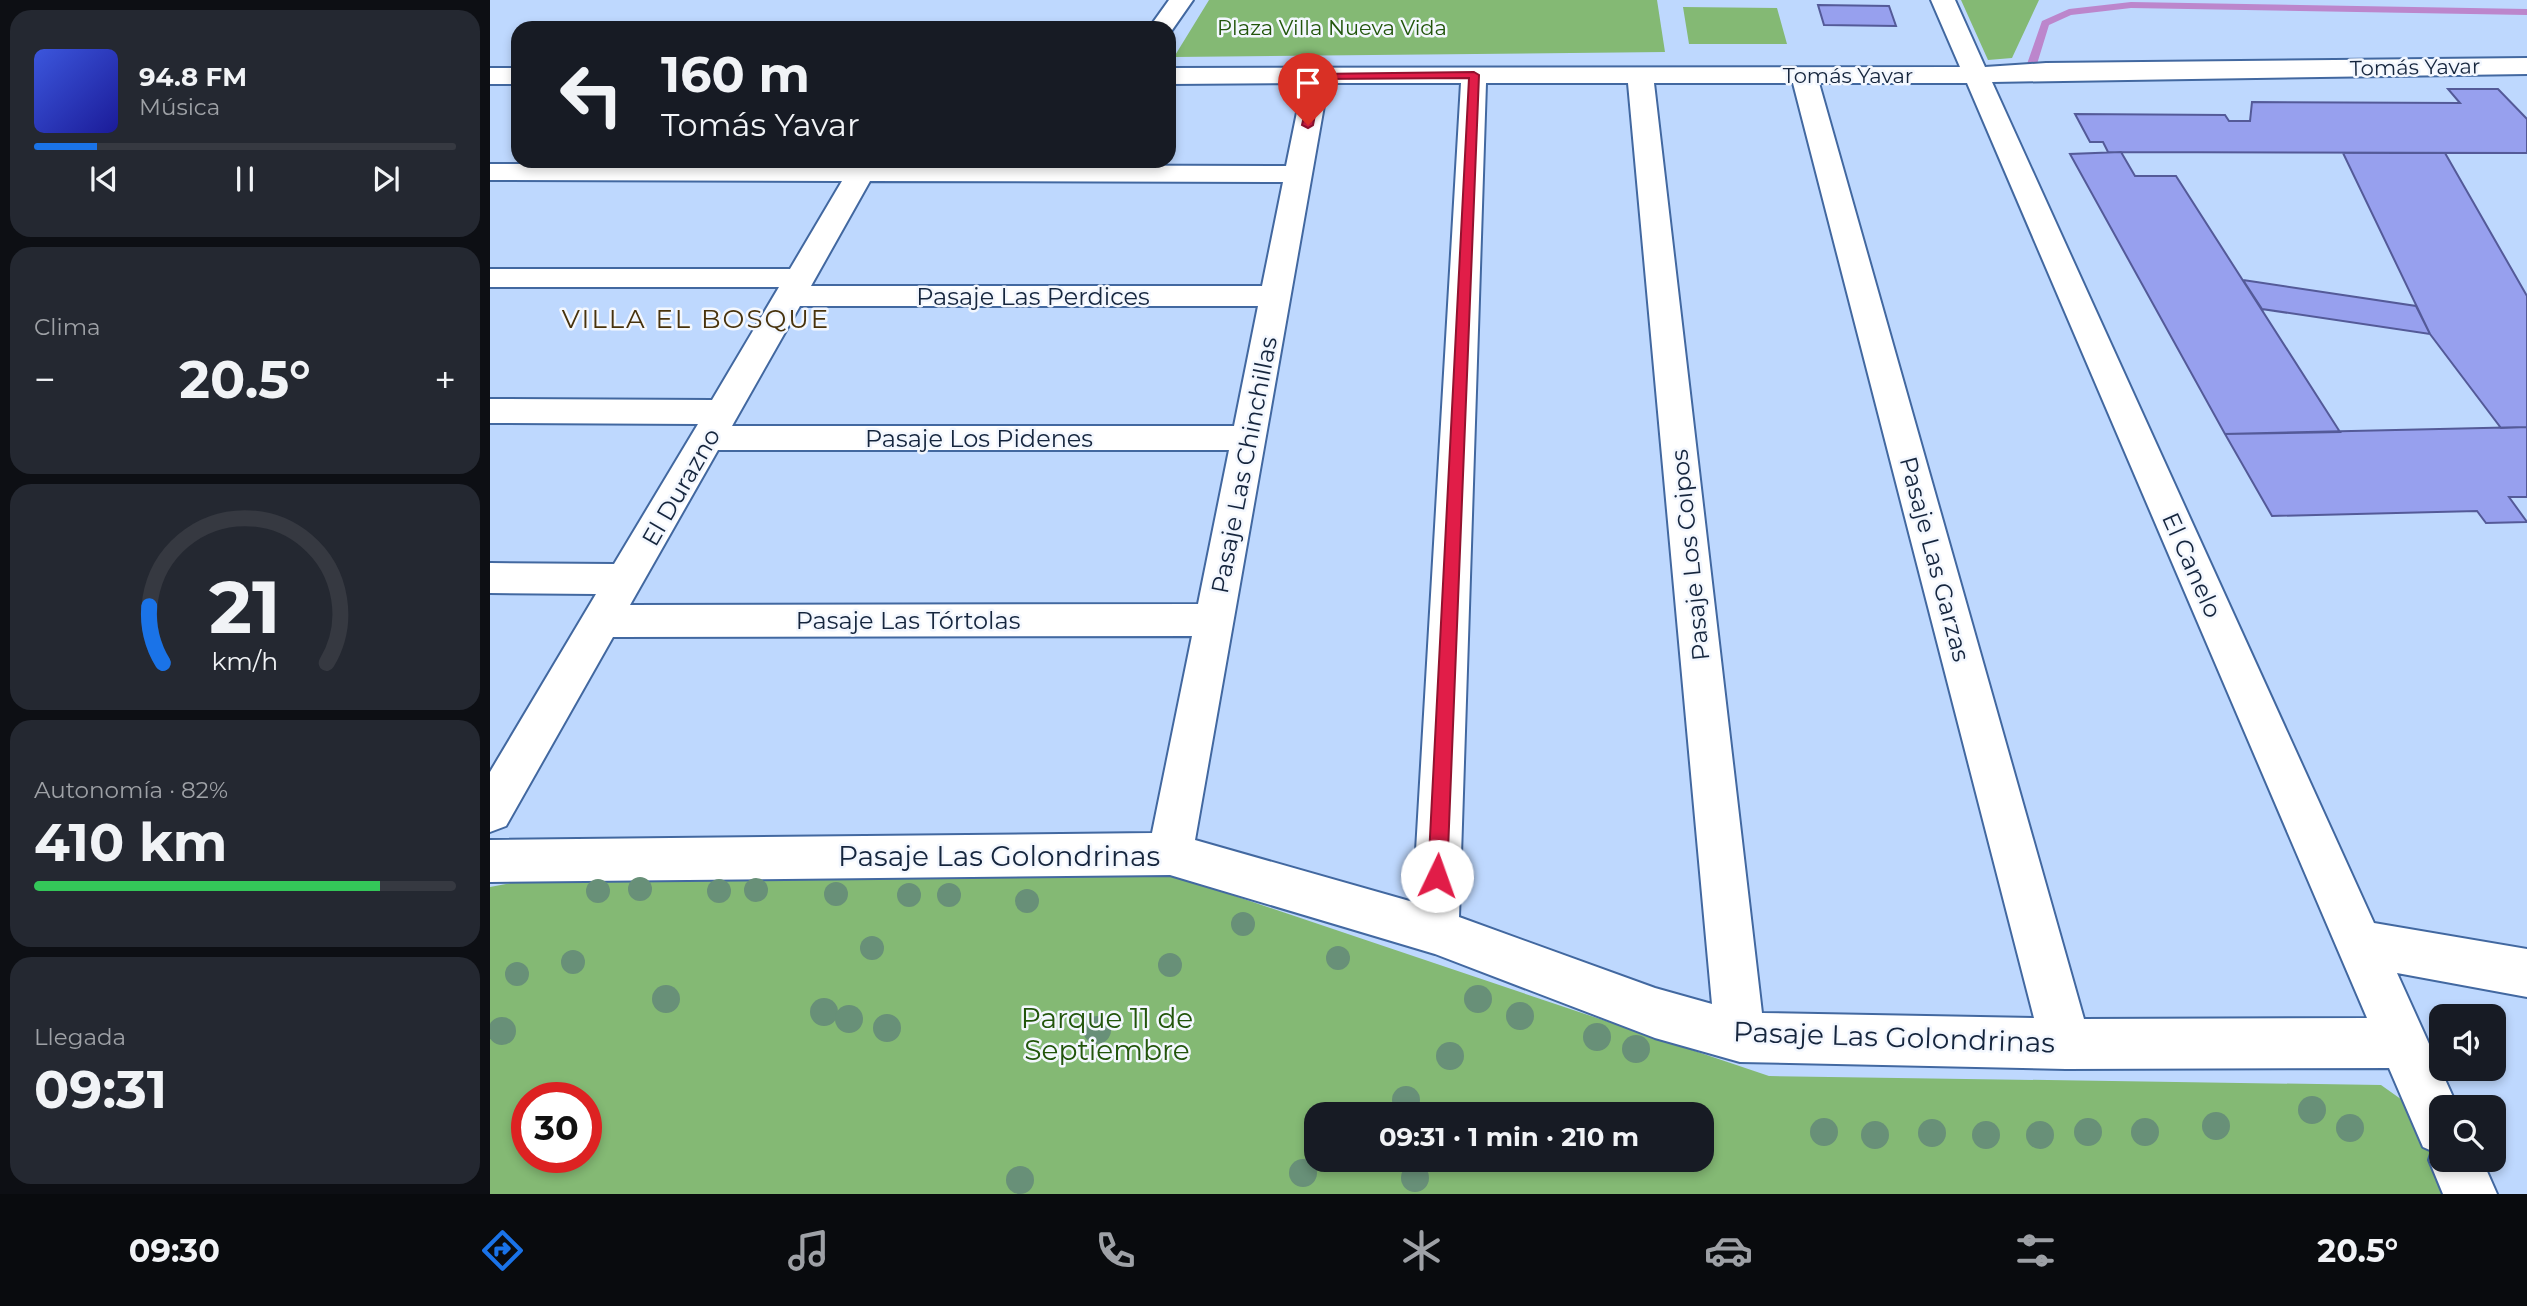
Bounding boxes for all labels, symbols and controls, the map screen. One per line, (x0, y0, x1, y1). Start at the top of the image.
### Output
park label: Plaza Villa Nueva Vida (1217, 15, 1447, 40)
text: 160 m (661, 45, 810, 104)
icon: left (546, 49, 637, 140)
pin (1278, 53, 1338, 125)
street label: Tomás Yavar (2350, 53, 2480, 81)
text: 94.8 FM (139, 61, 247, 93)
street label: Tomás Yavar (1783, 63, 1913, 88)
icon: arrive (1289, 64, 1327, 102)
text: Música (139, 93, 220, 121)
text: Tomás Yavar (661, 105, 860, 144)
icon: previous (85, 160, 123, 198)
icon: pause (226, 160, 264, 198)
icon: next (367, 160, 405, 198)
street label: Pasaje Las Perdices (916, 282, 1150, 311)
district label: VILLA EL BOSQUE (562, 303, 830, 335)
text: Clima (34, 313, 101, 341)
street label: Pasaje Las Chinchillas (1205, 334, 1283, 596)
text: 20.5° (179, 348, 311, 411)
text: − (34, 356, 56, 403)
text: + (434, 356, 456, 403)
street label: El Durazno (636, 423, 726, 551)
street label: Pasaje Los Pidenes (865, 424, 1093, 453)
street label: Pasaje Los Coipos (1664, 448, 1716, 662)
street label: Pasaje Las Garzas (1894, 453, 1976, 665)
street label: El Canelo (2156, 508, 2228, 622)
text: 21 (209, 563, 281, 651)
street label: Pasaje Las Tórtolas (796, 606, 1020, 635)
text: km/h (212, 646, 278, 676)
text: Autonomía · 82% (34, 776, 228, 804)
text: 410 km (34, 811, 227, 874)
street label: Pasaje Las Golondrinas (838, 839, 1160, 873)
position arrow (1400, 839, 1474, 913)
park label: Parque 11 de Septiembre (1021, 1001, 1193, 1067)
map controls (2429, 1004, 2506, 1172)
button: sound (2429, 1004, 2506, 1081)
street label: Pasaje Las Golondrinas (1732, 1014, 2056, 1060)
text: Llegada (34, 1023, 126, 1051)
text: 09:31 (34, 1058, 167, 1121)
speed limit sign: 30 (511, 1082, 602, 1173)
button: search (2429, 1095, 2506, 1172)
text: 09:31 · 1 min · 210 m (1379, 1121, 1639, 1153)
icon: directions (478, 1226, 527, 1275)
icon: music (784, 1226, 833, 1275)
icon: phone (1091, 1226, 1140, 1275)
icon: climate (1397, 1226, 1446, 1275)
icon: car (1704, 1226, 1753, 1275)
icon: filters (2011, 1226, 2060, 1275)
text: 09:30 (129, 1231, 220, 1270)
text: 20.5° (2317, 1231, 2398, 1270)

